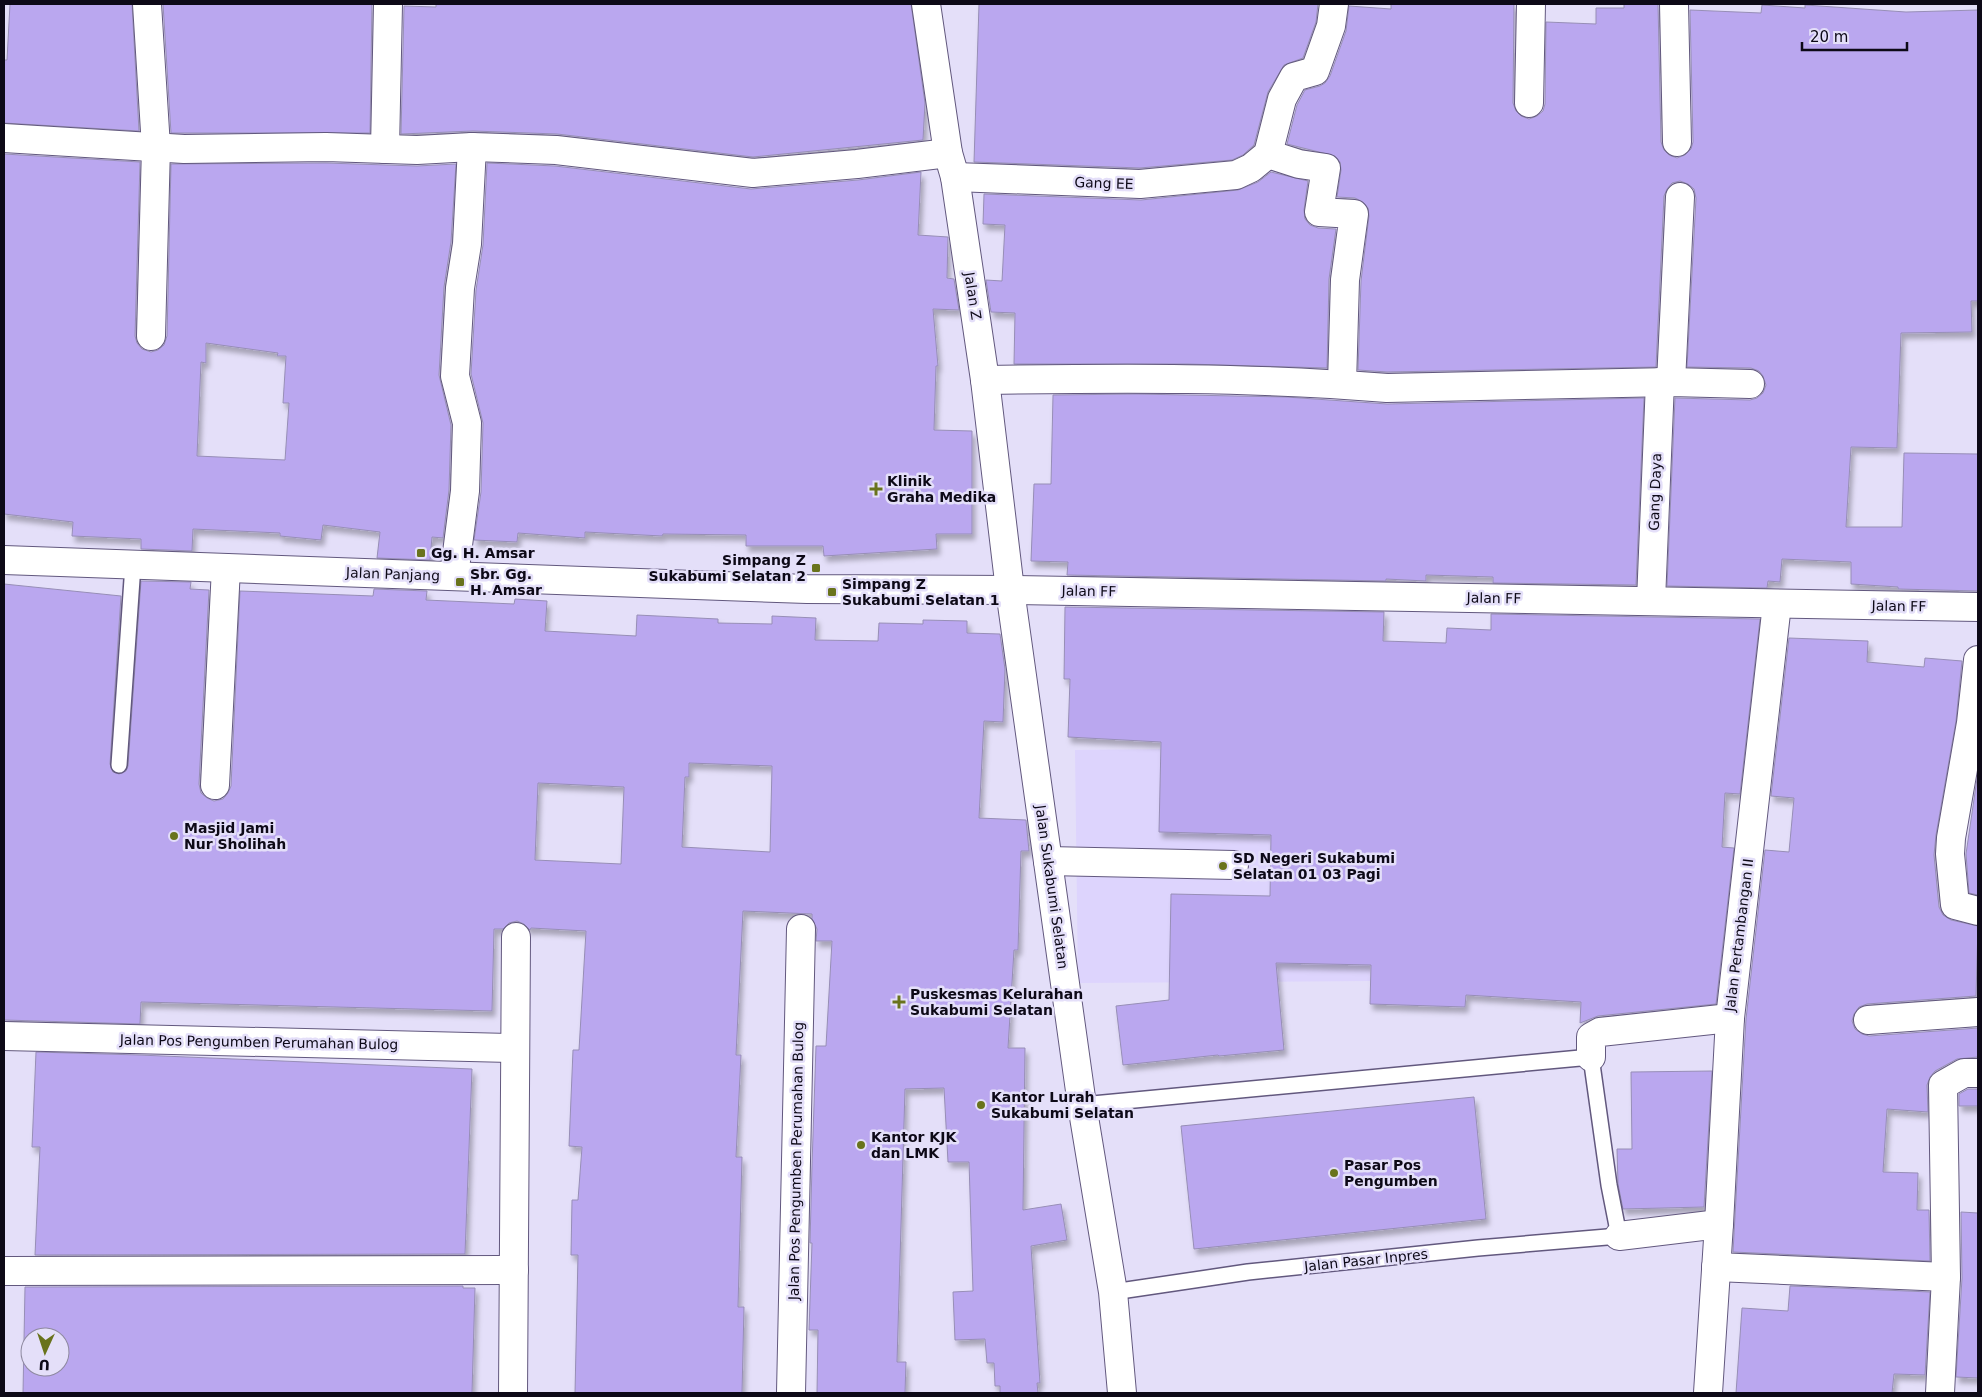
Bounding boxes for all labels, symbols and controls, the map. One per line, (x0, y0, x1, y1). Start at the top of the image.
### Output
scale bar (1802, 20, 1907, 52)
text: 20 m (1810, 28, 1848, 46)
street label: Gang EE (1074, 174, 1134, 192)
street label: Jalan Z (961, 270, 985, 321)
street label: Gang Daya (1646, 453, 1664, 531)
place label: Klinik Graha Medika (887, 473, 996, 505)
marker: Klinik Graha Medika (869, 482, 883, 496)
place label: Gg. H. Amsar (431, 545, 535, 561)
marker: Gg. H. Amsar (415, 547, 427, 559)
place label: Simpang Z Sukabumi Selatan 2 (648, 552, 806, 584)
marker: Simpang Z Sukabumi Selatan 2 (810, 562, 822, 574)
street label: Jalan Panjang (345, 564, 440, 584)
place label: Sbr. Gg. H. Amsar (470, 566, 542, 598)
marker: Sbr. Gg. H. Amsar (454, 576, 466, 588)
place label: Simpang Z Sukabumi Selatan 1 (842, 576, 1000, 608)
street label: Jalan FF (1061, 583, 1116, 599)
marker: Simpang Z Sukabumi Selatan 1 (826, 586, 838, 598)
street label: Jalan FF (1466, 590, 1521, 606)
street label: Jalan FF (1871, 598, 1926, 614)
street label: Jalan Sukabumi Selatan (1032, 803, 1071, 970)
place label: Masjid Jami Nur Sholihah (184, 820, 286, 852)
marker: Masjid Jami Nur Sholihah (168, 830, 180, 842)
place label: SD Negeri Sukabumi Selatan 01 03 Pagi (1233, 850, 1395, 882)
street label: Jalan Pertambangan II (1722, 858, 1756, 1013)
marker: SD Negeri Sukabumi Selatan 01 03 Pagi (1217, 860, 1229, 872)
place label: Puskesmas Kelurahan Sukabumi Selatan (910, 986, 1083, 1018)
marker: Puskesmas Kelurahan Sukabumi Selatan (892, 995, 906, 1009)
street label: Jalan Pos Pengumben Perumahan Bulog (786, 1022, 806, 1301)
street label: Jalan Pos Pengumben Perumahan Bulog (119, 1032, 398, 1052)
place label: Kantor Lurah Sukabumi Selatan (991, 1089, 1134, 1121)
marker: Kantor Lurah Sukabumi Selatan (975, 1099, 987, 1111)
place label: Kantor KJK dan LMK (871, 1129, 957, 1161)
marker: Kantor KJK dan LMK (855, 1139, 867, 1151)
place label: Pasar Pos Pengumben (1344, 1157, 1438, 1189)
marker: Pasar Pos Pengumben (1328, 1167, 1340, 1179)
street label: Jalan Pasar Inpres (1302, 1246, 1429, 1275)
north arrow (20, 1327, 70, 1377)
text: U (38, 1357, 50, 1373)

